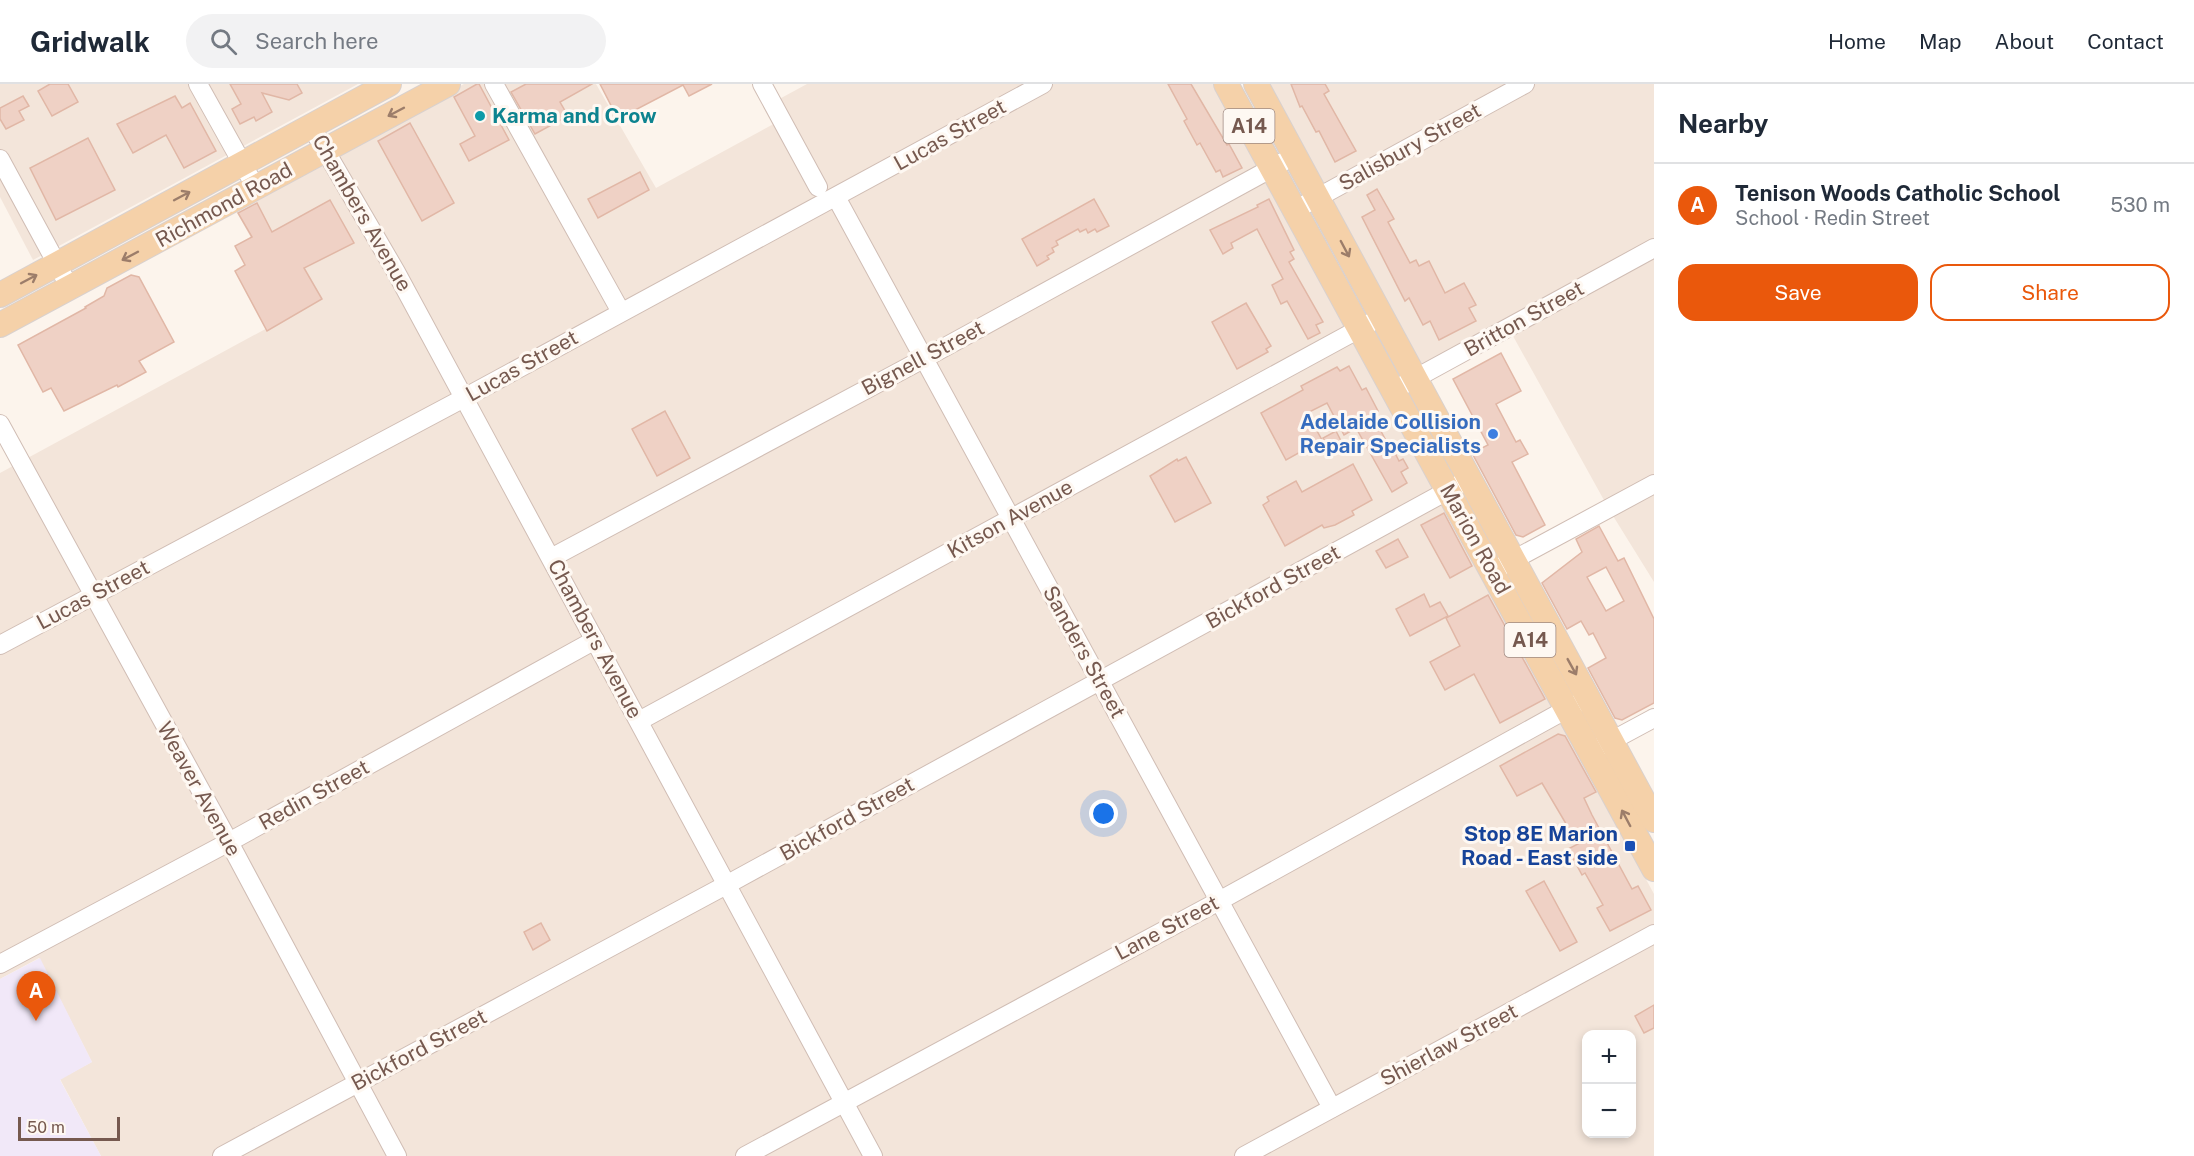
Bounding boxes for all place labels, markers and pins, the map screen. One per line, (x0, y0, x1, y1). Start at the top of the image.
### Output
place label: Karma and Crow (492, 103, 657, 128)
marker: Karma and Crow (473, 109, 487, 123)
place label: Adelaide Collision Repair Specialists (1300, 409, 1481, 458)
marker: Adelaide Collision Repair Specialists (1486, 427, 1500, 441)
place label: Stop 8E Marion Road - East side (1461, 821, 1618, 870)
marker: Stop 8E Marion Road - East side (1623, 839, 1637, 853)
pin: A (16, 972, 56, 1021)

